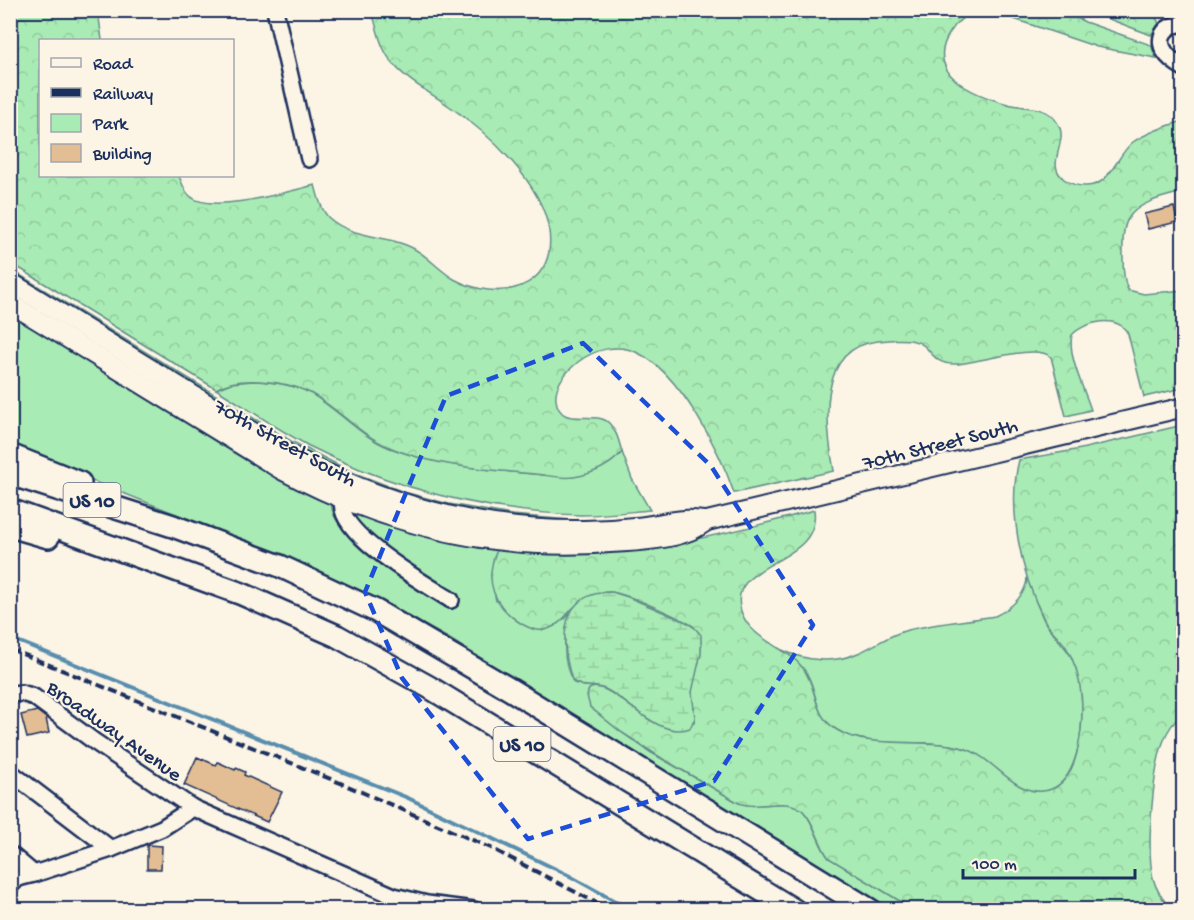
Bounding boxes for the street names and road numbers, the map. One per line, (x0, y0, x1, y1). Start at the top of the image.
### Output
street label: 70th Street South (208, 395, 360, 495)
street label: 70th Street South (860, 415, 1021, 478)
road number: US 10 (64, 483, 121, 517)
street label: Broadway Avenue (40, 676, 186, 789)
road number: US 10 (494, 727, 550, 761)

